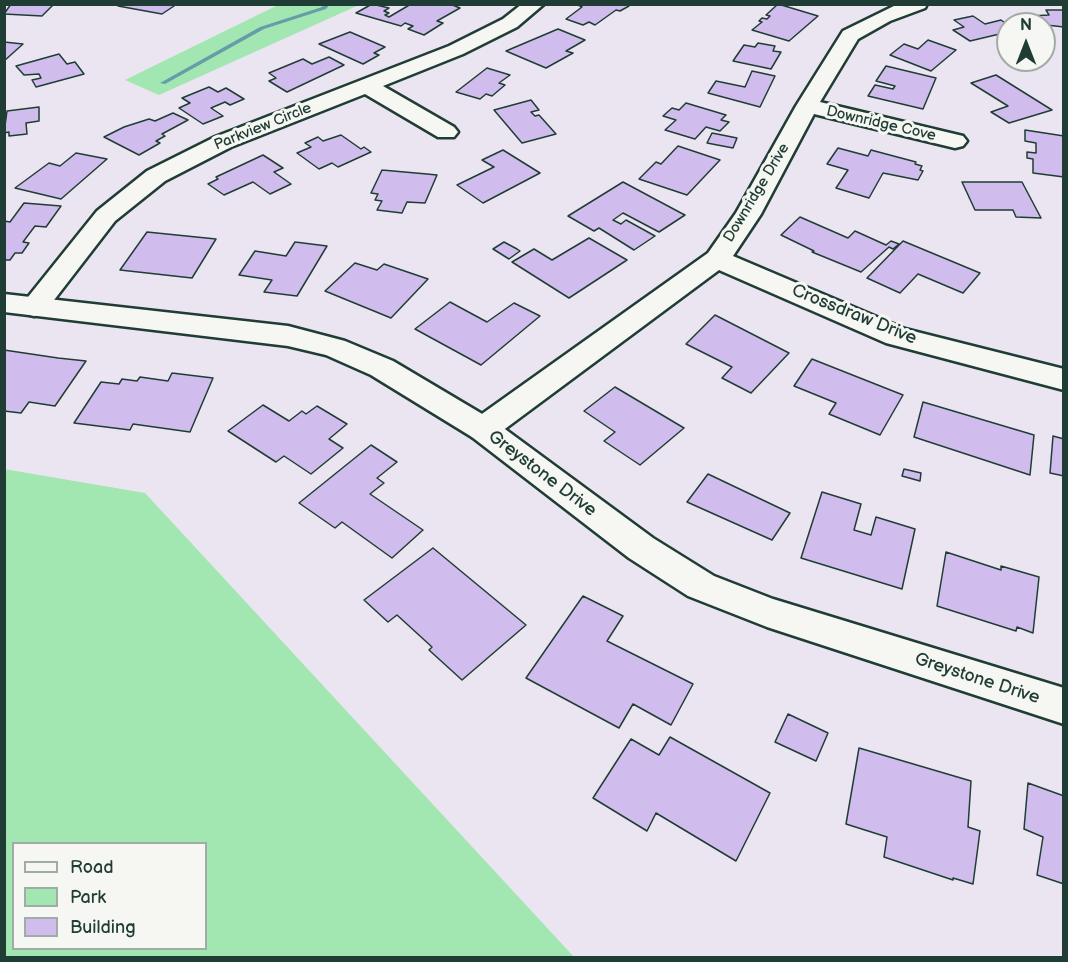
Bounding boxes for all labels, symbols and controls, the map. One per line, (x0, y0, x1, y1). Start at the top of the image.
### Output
north arrow (996, 12, 1056, 72)
text: N (1020, 16, 1032, 35)
street label: Parkview Circle (212, 99, 314, 155)
street label: Downridge Cove (824, 103, 938, 145)
street label: Downridge Drive (720, 140, 794, 246)
street label: Crossdraw Drive (788, 280, 920, 350)
street label: Greystone Drive (484, 426, 600, 522)
street label: Greystone Drive (912, 649, 1042, 709)
legend (12, 842, 207, 950)
text: Road (70, 857, 114, 878)
text: Park (70, 887, 106, 908)
text: Building (70, 917, 136, 938)

